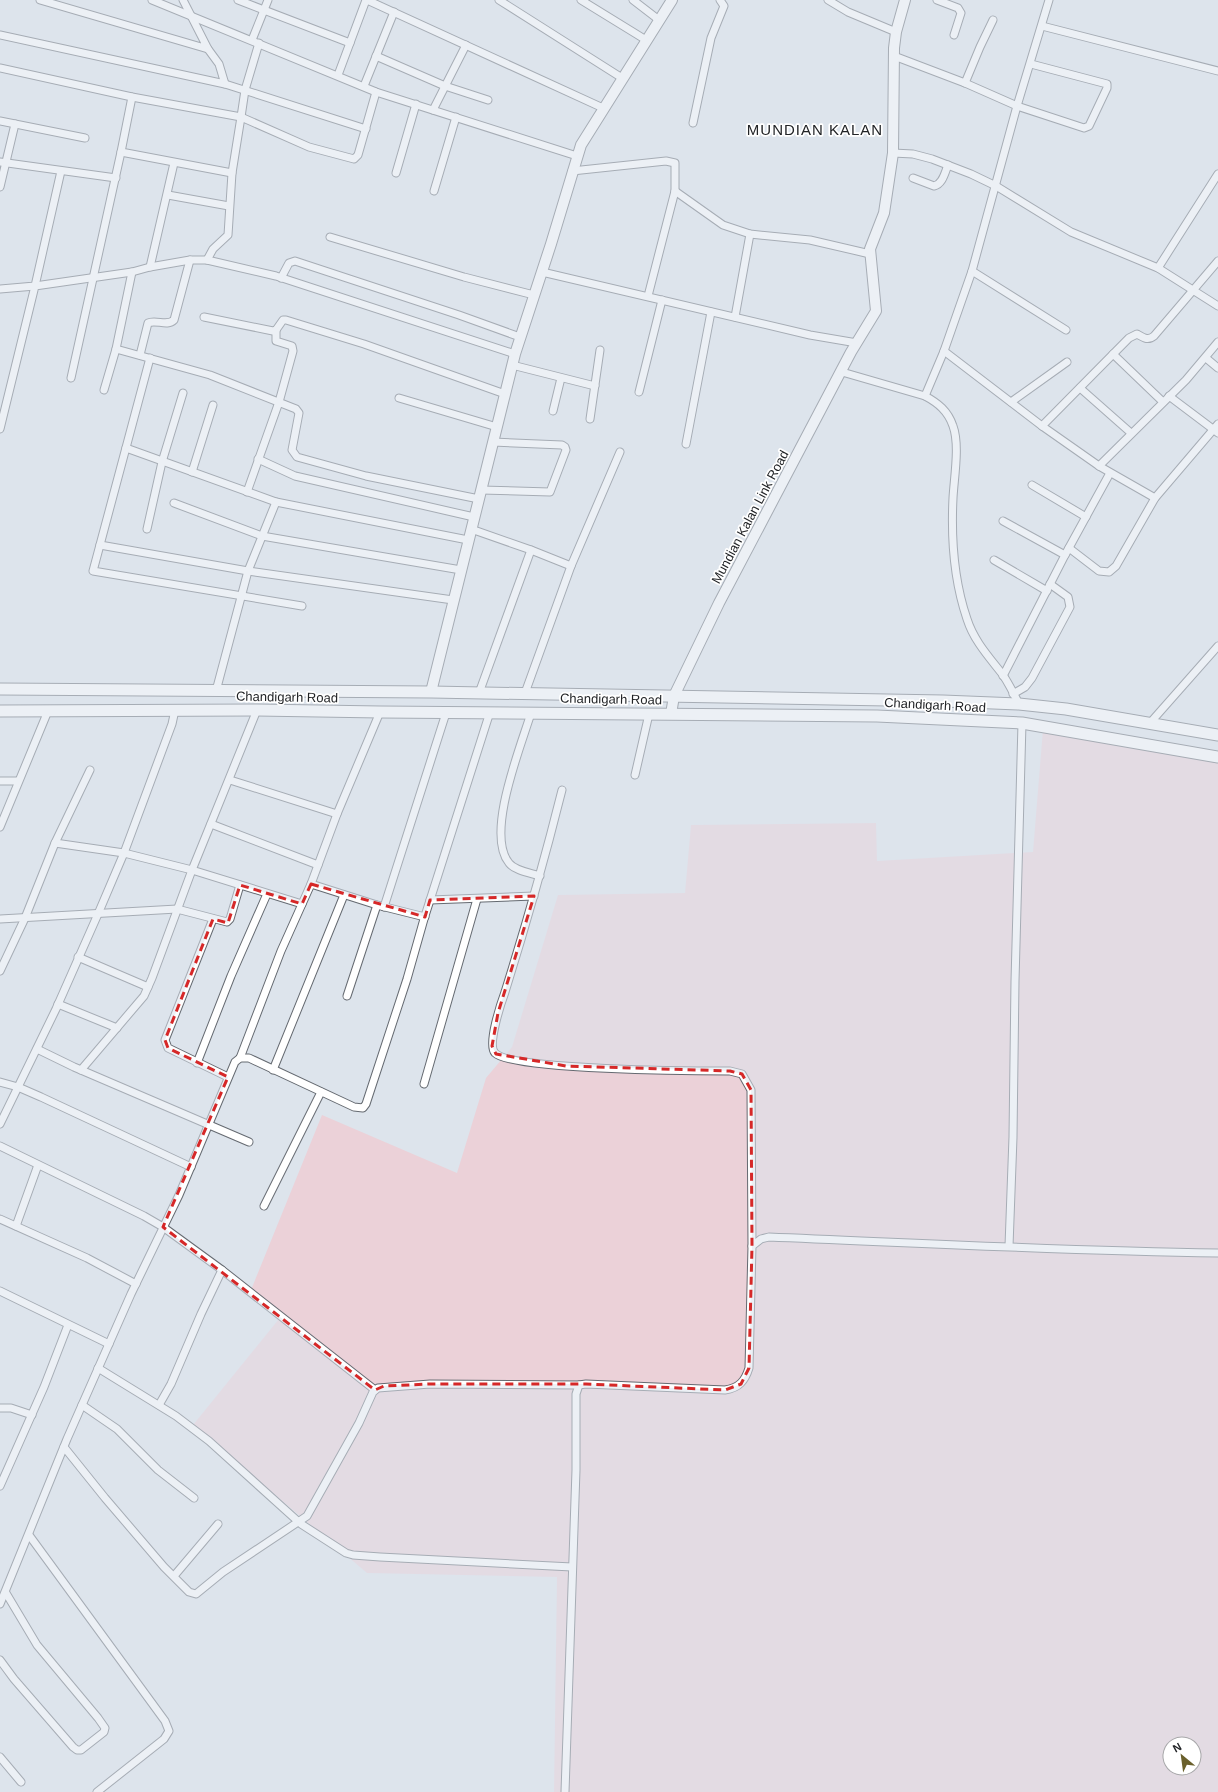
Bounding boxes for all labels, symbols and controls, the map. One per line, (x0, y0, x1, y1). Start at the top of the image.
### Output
district label: MUNDIAN KALAN (747, 121, 883, 138)
street label: Mundian Kalan Link Road (708, 448, 792, 586)
street label: Chandigarh Road (236, 689, 338, 705)
street label: Chandigarh Road (560, 691, 662, 707)
street label: Chandigarh Road (884, 695, 986, 715)
north arrow (1162, 1736, 1202, 1776)
text: N (1171, 1740, 1184, 1754)

